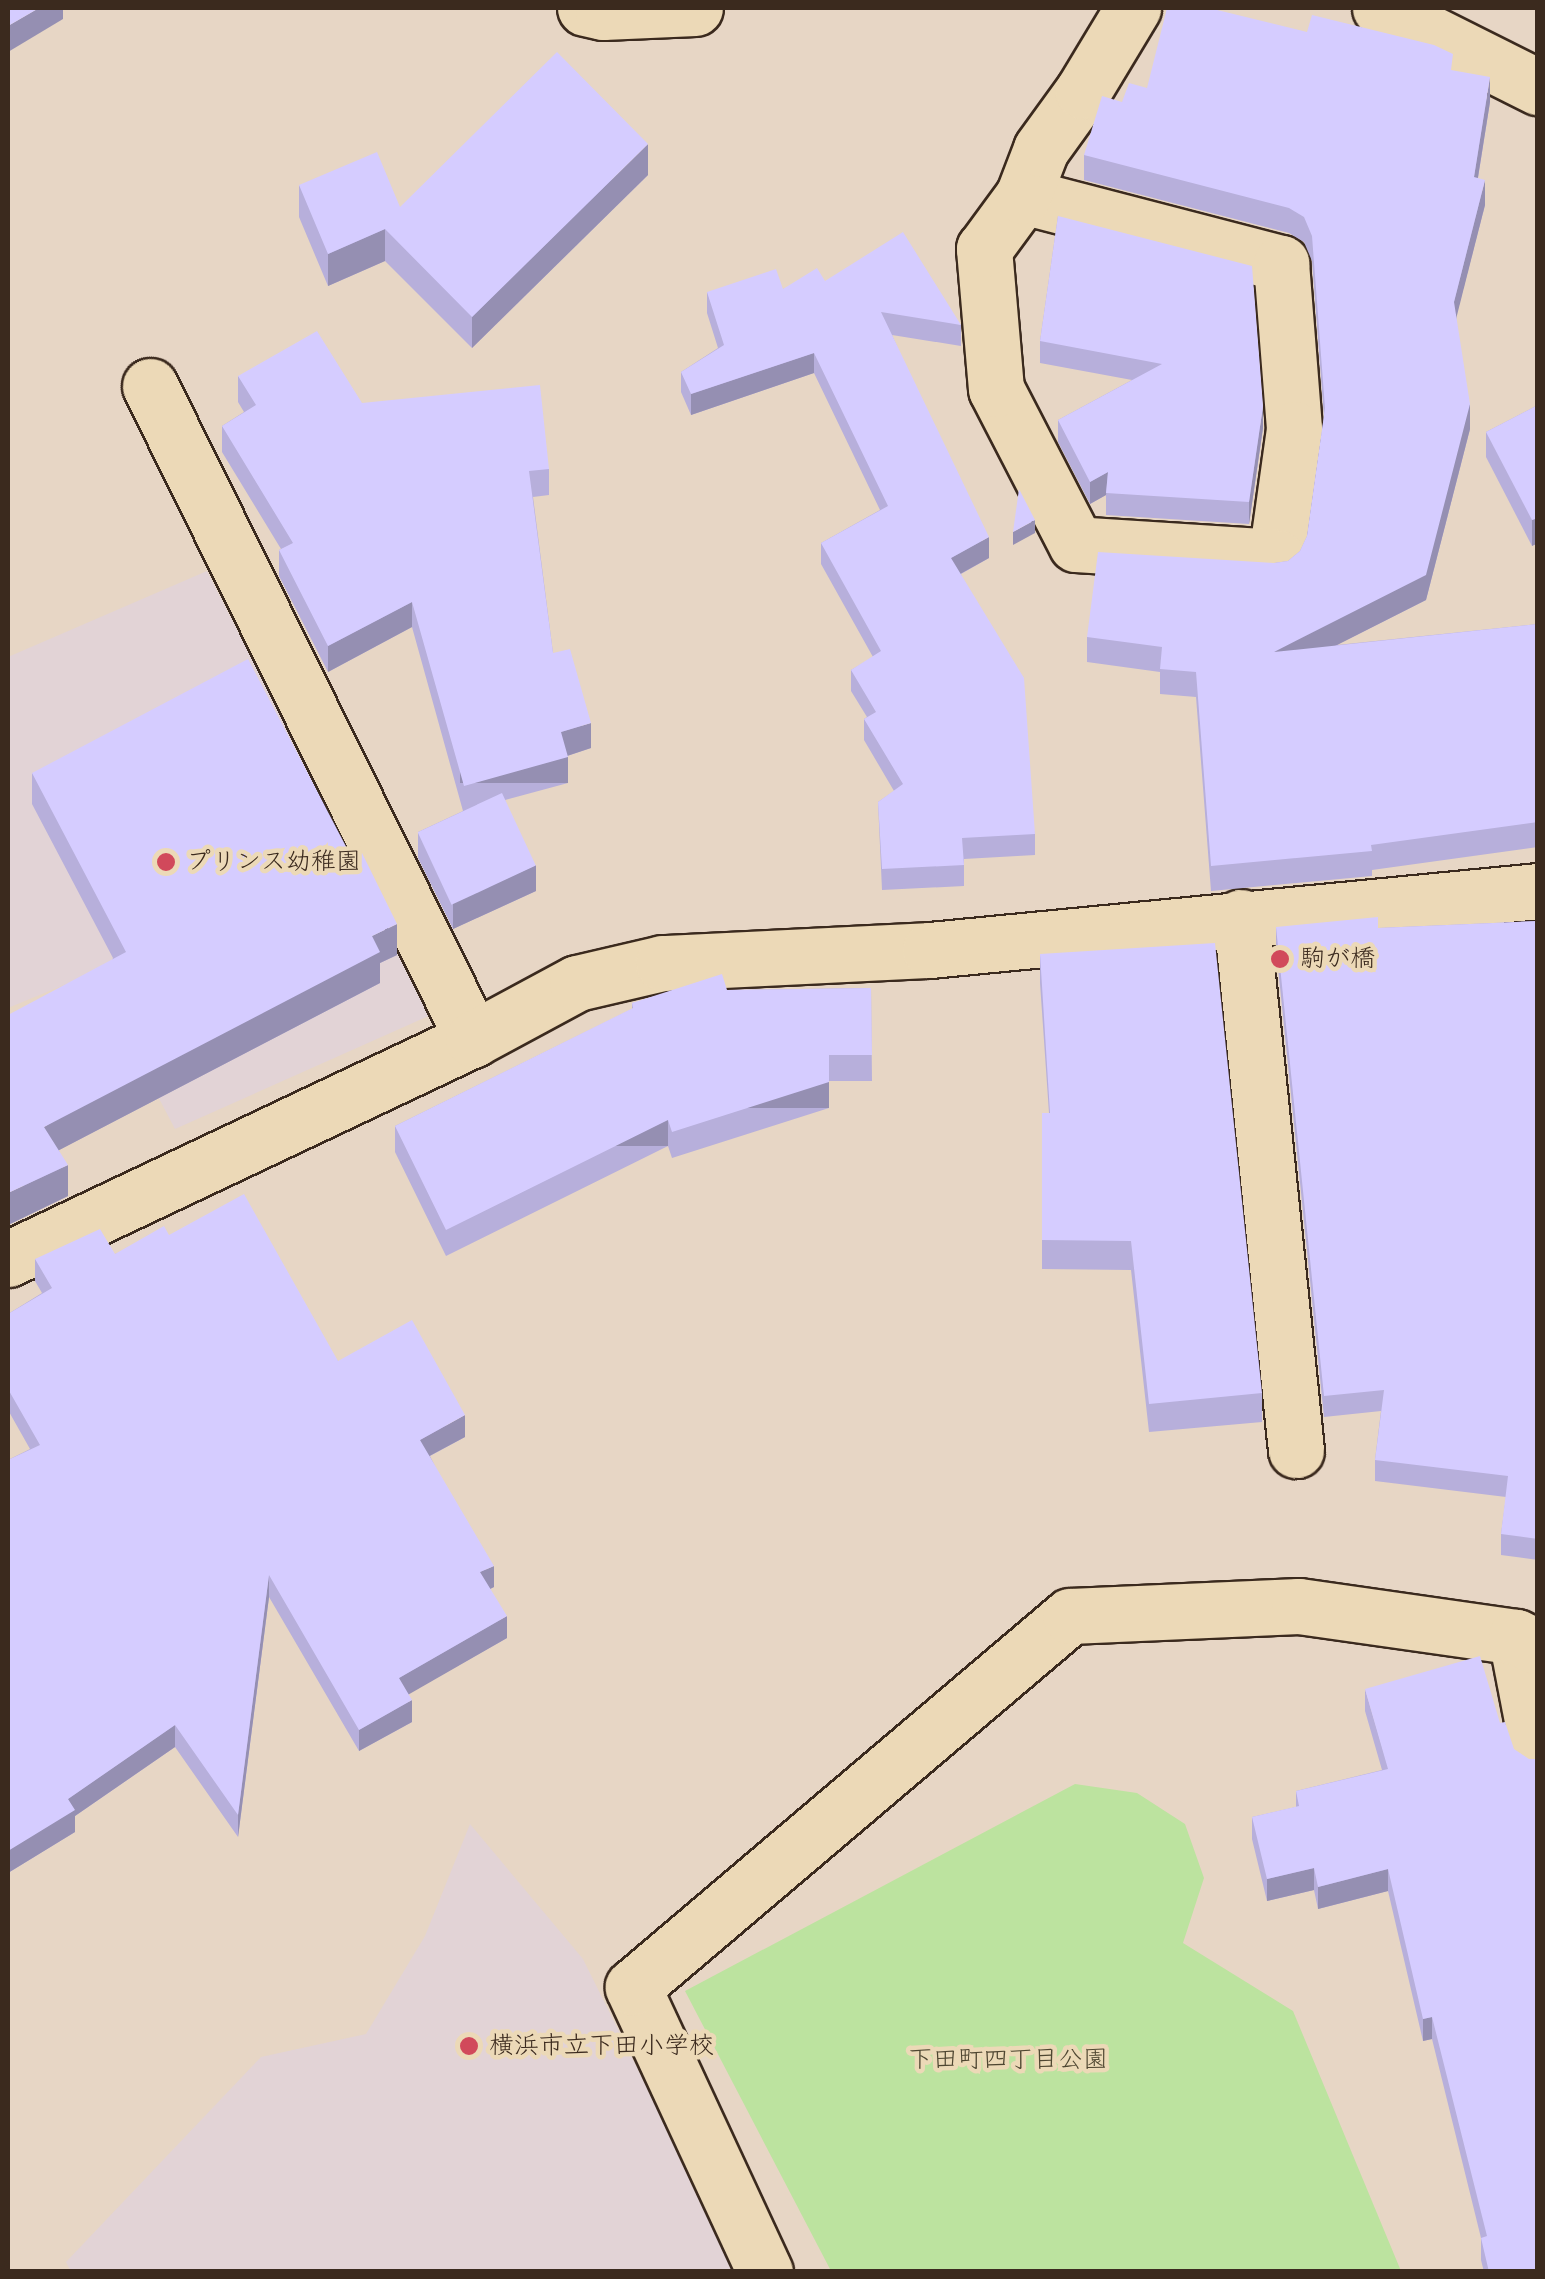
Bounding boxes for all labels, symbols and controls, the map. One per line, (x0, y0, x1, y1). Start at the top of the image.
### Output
place label: プリンス幼稚園 (186, 847, 361, 877)
marker: プリンス幼稚園 (155, 851, 177, 873)
place label: 駒が橋 (1300, 944, 1375, 974)
marker: 駒が橋 (1269, 948, 1291, 970)
place label: 横浜市立下田小学校 (489, 2031, 714, 2061)
marker: 横浜市立下田小学校 (458, 2035, 480, 2057)
park label: 下田町四丁目公園 (908, 2045, 1108, 2075)

